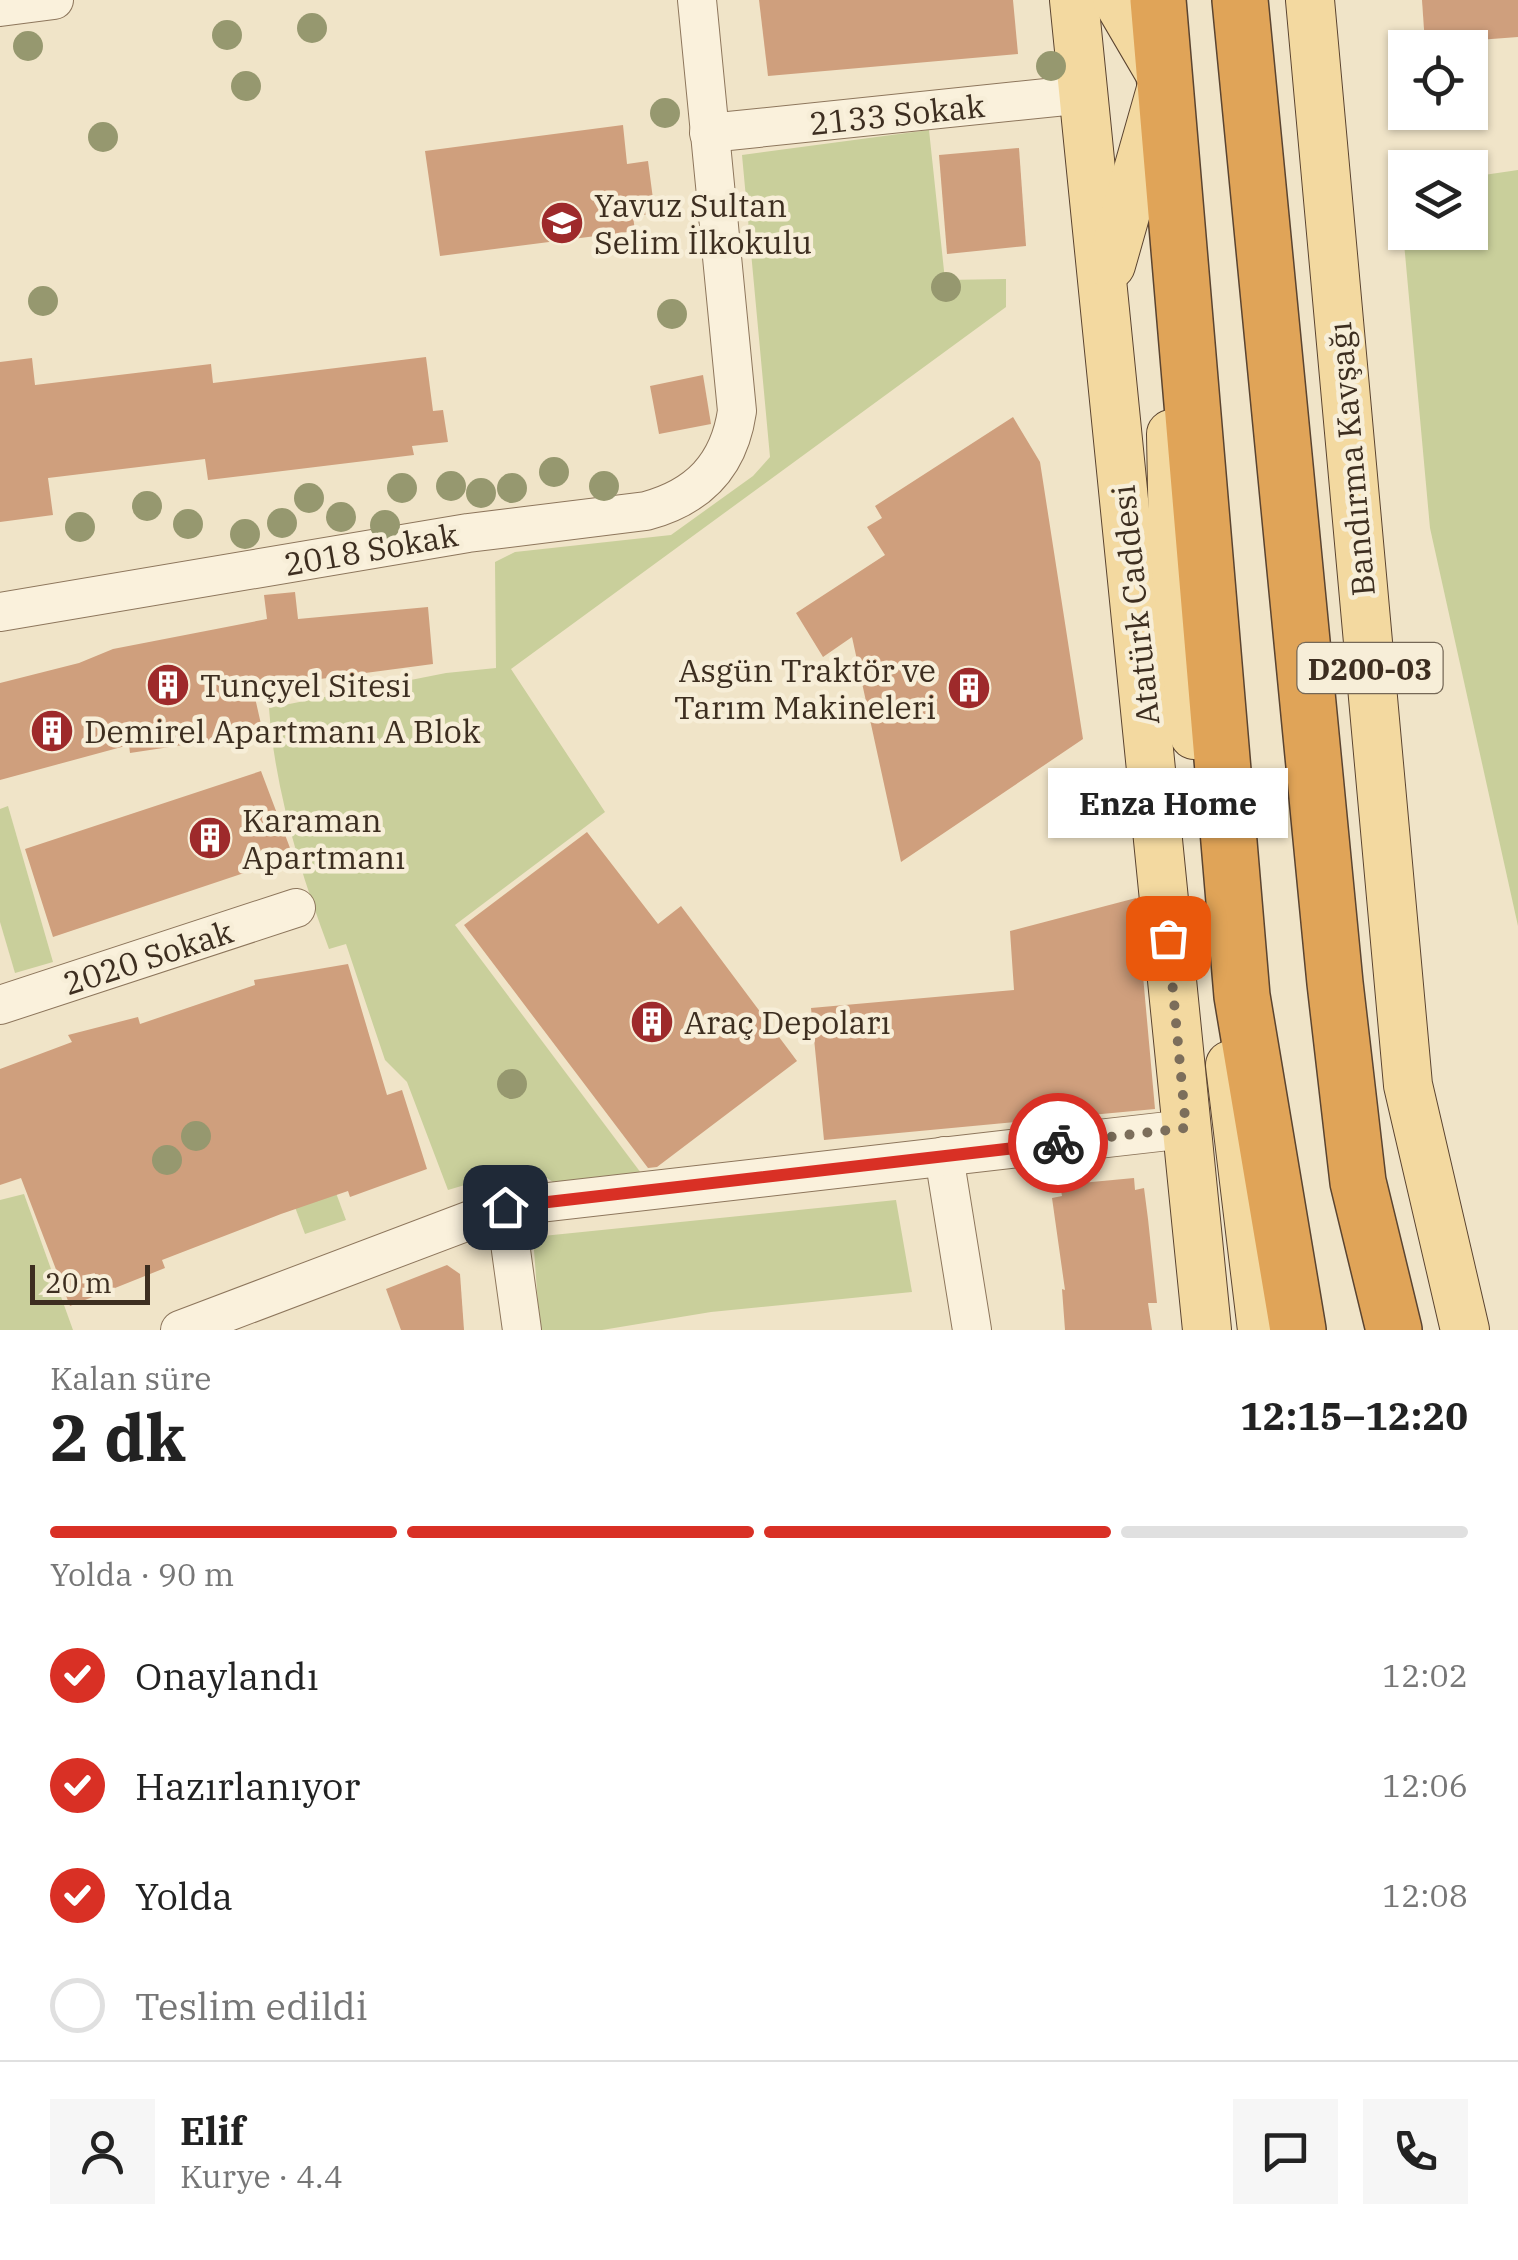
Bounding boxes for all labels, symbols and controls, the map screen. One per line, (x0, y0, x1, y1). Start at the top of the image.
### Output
map controls (1388, 30, 1488, 250)
button: locate (1388, 30, 1488, 130)
street label: 2133 Sokak (807, 84, 987, 144)
button: layers (1388, 150, 1488, 250)
place label: Yavuz Sultan Selim İlkokulu (594, 184, 812, 263)
school or university icon: Yavuz Sultan Selim İlkokulu (539, 200, 585, 246)
street label: Bandırma Kavşağı (1318, 320, 1384, 598)
street label: Atatürk Caddesi (1102, 483, 1168, 727)
street label: 2018 Sokak (281, 513, 462, 585)
road number: D200-03 (1298, 643, 1442, 693)
place label: Asgün Traktör ve Tarım Makineleri (674, 649, 936, 728)
building icon: Tunçyel Sitesi (145, 662, 191, 708)
place label: Tunçyel Sitesi (200, 664, 411, 706)
building icon: Asgün Traktör ve Tarım Makineleri (946, 665, 992, 711)
building icon: Demirel Apartmanı A Blok (29, 708, 75, 754)
place label: Demirel Apartmanı A Blok (84, 710, 481, 752)
callout: Enza Home (1048, 768, 1288, 838)
text: Enza Home (1079, 782, 1257, 824)
place label: Karaman Apartmanı (242, 799, 405, 878)
building icon: Karaman Apartmanı (187, 815, 233, 861)
pin (1126, 896, 1211, 981)
street label: 2020 Sokak (58, 910, 238, 1004)
icon: bag (1141, 911, 1196, 966)
building icon: Araç Depoları (629, 999, 675, 1045)
place label: Araç Depoları (684, 1001, 891, 1043)
courier (1008, 1093, 1108, 1193)
icon: bike (1031, 1116, 1086, 1171)
pin (463, 1165, 548, 1250)
icon: home (478, 1180, 533, 1235)
scale bar (30, 1260, 150, 1304)
text: 20 m (45, 1264, 112, 1301)
text: Kalan süre (50, 1357, 211, 1399)
text: 12:15–12:20 (1240, 1391, 1468, 1440)
text: 2 dk (50, 1394, 186, 1479)
text: Yolda · 90 m (50, 1553, 234, 1595)
icon: check (50, 1648, 105, 1703)
text: Onaylandı (135, 1651, 319, 1700)
text: 12:02 (1382, 1654, 1468, 1696)
icon: check (50, 1758, 105, 1813)
text: Hazırlanıyor (135, 1761, 360, 1810)
text: 12:06 (1382, 1764, 1468, 1806)
icon: check (50, 1868, 105, 1923)
text: Yolda (135, 1871, 233, 1920)
text: 12:08 (1382, 1874, 1468, 1916)
text: Teslim edildi (135, 1981, 368, 2030)
button: person (50, 2099, 155, 2204)
button: chat (1233, 2099, 1338, 2204)
button: phone (1363, 2099, 1468, 2204)
text: Elif (180, 2106, 245, 2155)
text: Kurye · 4.4 (180, 2155, 343, 2197)

